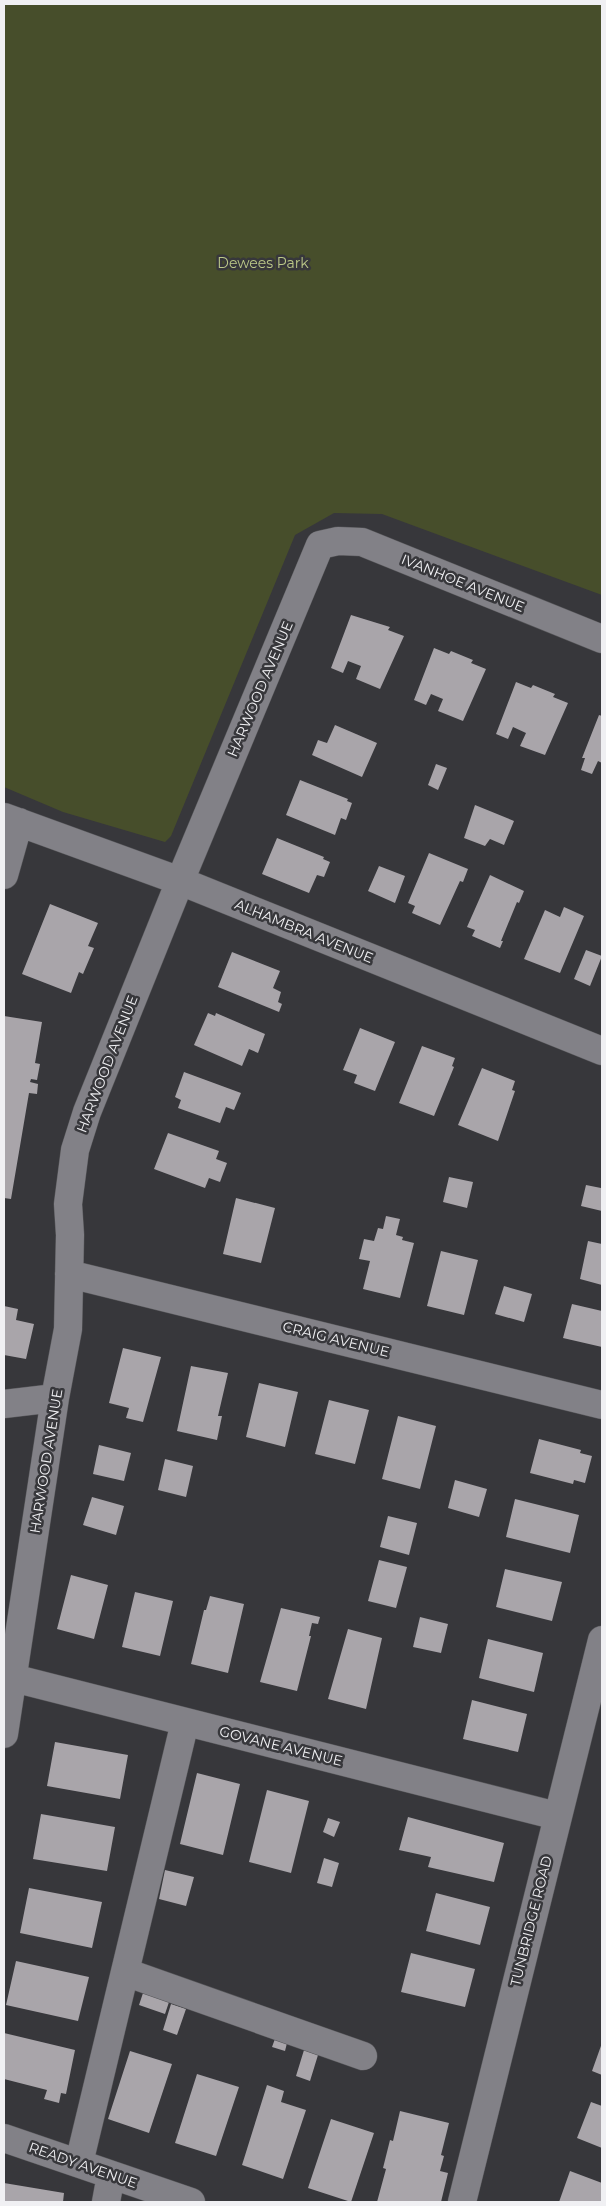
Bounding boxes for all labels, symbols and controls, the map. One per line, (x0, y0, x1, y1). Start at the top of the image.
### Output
park label: Dewees Park (217, 254, 309, 272)
street label: IVANHOE AVENUE (399, 550, 527, 616)
street label: HARWOOD AVENUE (223, 618, 297, 760)
street label: ALHAMBRA AVENUE (232, 895, 376, 967)
street label: HARWOOD AVENUE (72, 993, 142, 1135)
street label: CRAIG AVENUE (281, 1317, 391, 1361)
street label: HARWOOD AVENUE (26, 1388, 66, 1534)
street label: GOVANE AVENUE (218, 1722, 344, 1770)
street label: TUNBRIDGE ROAD (506, 1854, 556, 1988)
street label: READY AVENUE (26, 2138, 140, 2192)

